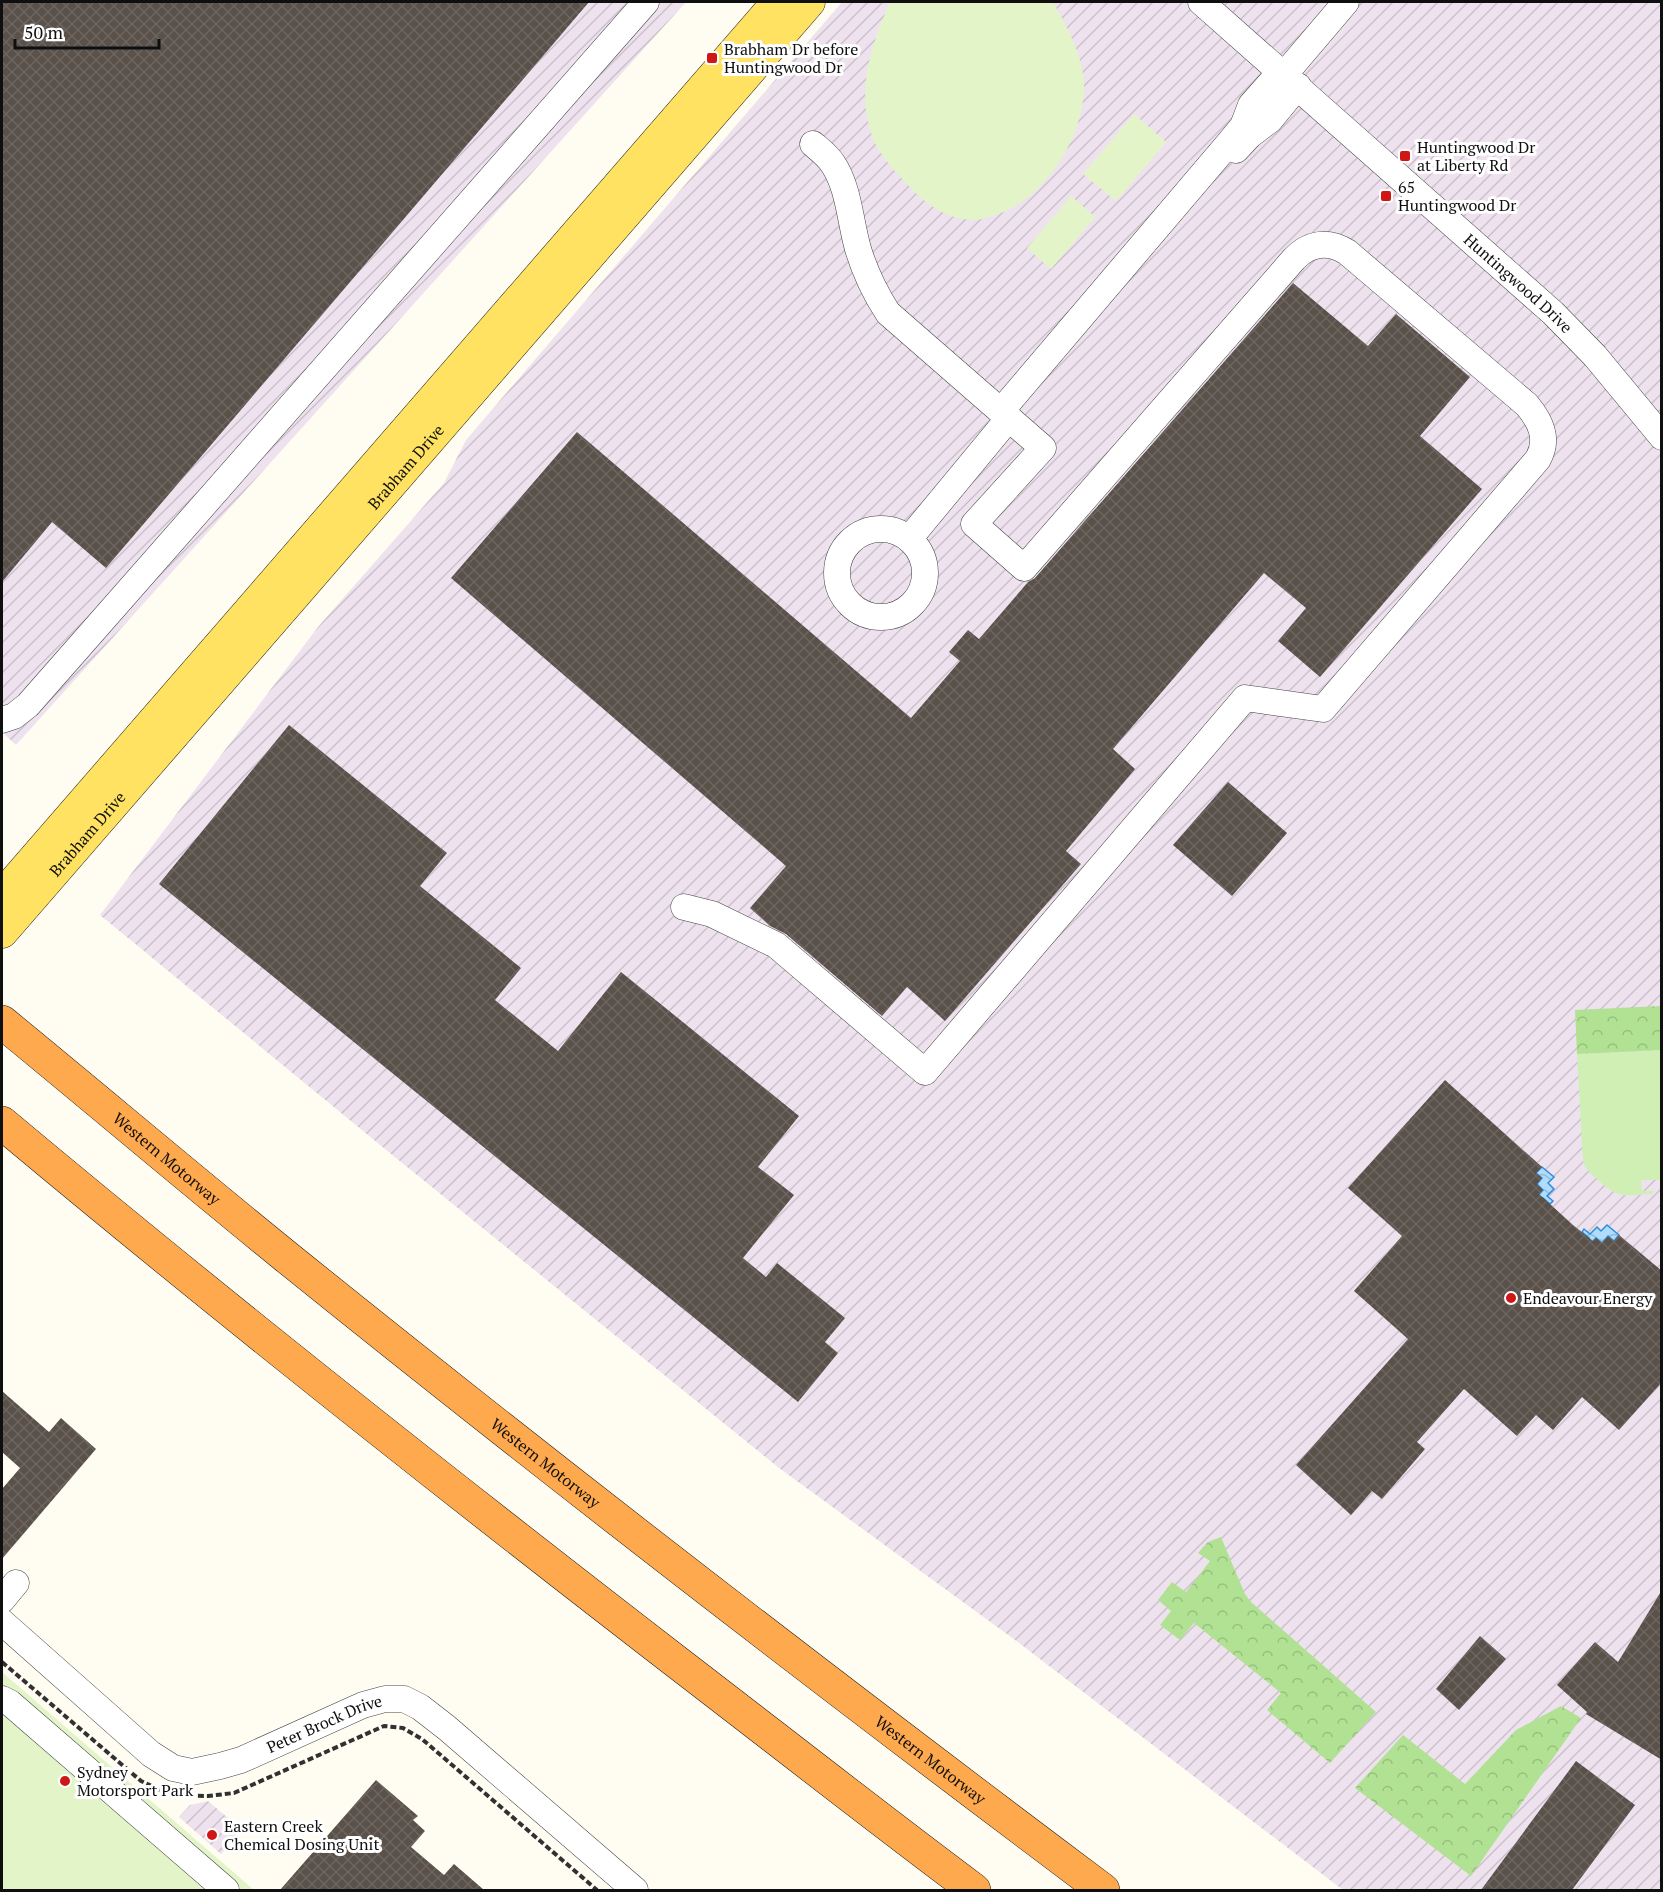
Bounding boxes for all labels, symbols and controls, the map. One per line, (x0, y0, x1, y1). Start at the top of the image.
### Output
scale bar (15, 12, 159, 50)
text: 50 m (24, 20, 64, 44)
place label: Brabham Dr before Huntingwood Dr (724, 38, 858, 78)
marker: Brabham Dr before Huntingwood Dr (705, 51, 719, 65)
place label: Huntingwood Dr at Liberty Rd (1417, 136, 1536, 176)
marker: Huntingwood Dr at Liberty Rd (1398, 149, 1412, 163)
place label: 65 Huntingwood Dr (1398, 176, 1517, 216)
marker: 65 Huntingwood Dr (1379, 189, 1393, 203)
street label: Huntingwood Drive (1459, 228, 1578, 338)
street label: Brabham Drive (363, 419, 449, 514)
street label: Brabham Drive (44, 786, 130, 881)
street label: Western Motorway (108, 1107, 226, 1210)
place label: Endeavour Energy (1523, 1287, 1653, 1309)
marker: Endeavour Energy (1504, 1291, 1518, 1305)
street label: Western Motorway (486, 1413, 606, 1514)
street label: Peter Brock Drive (263, 1689, 384, 1758)
street label: Western Motorway (870, 1710, 991, 1810)
place label: Sydney Motorsport Park (77, 1761, 194, 1801)
marker: Sydney Motorsport Park (58, 1774, 72, 1788)
place label: Eastern Creek Chemical Dosing Unit (224, 1815, 379, 1855)
marker: Eastern Creek Chemical Dosing Unit (205, 1828, 219, 1842)

